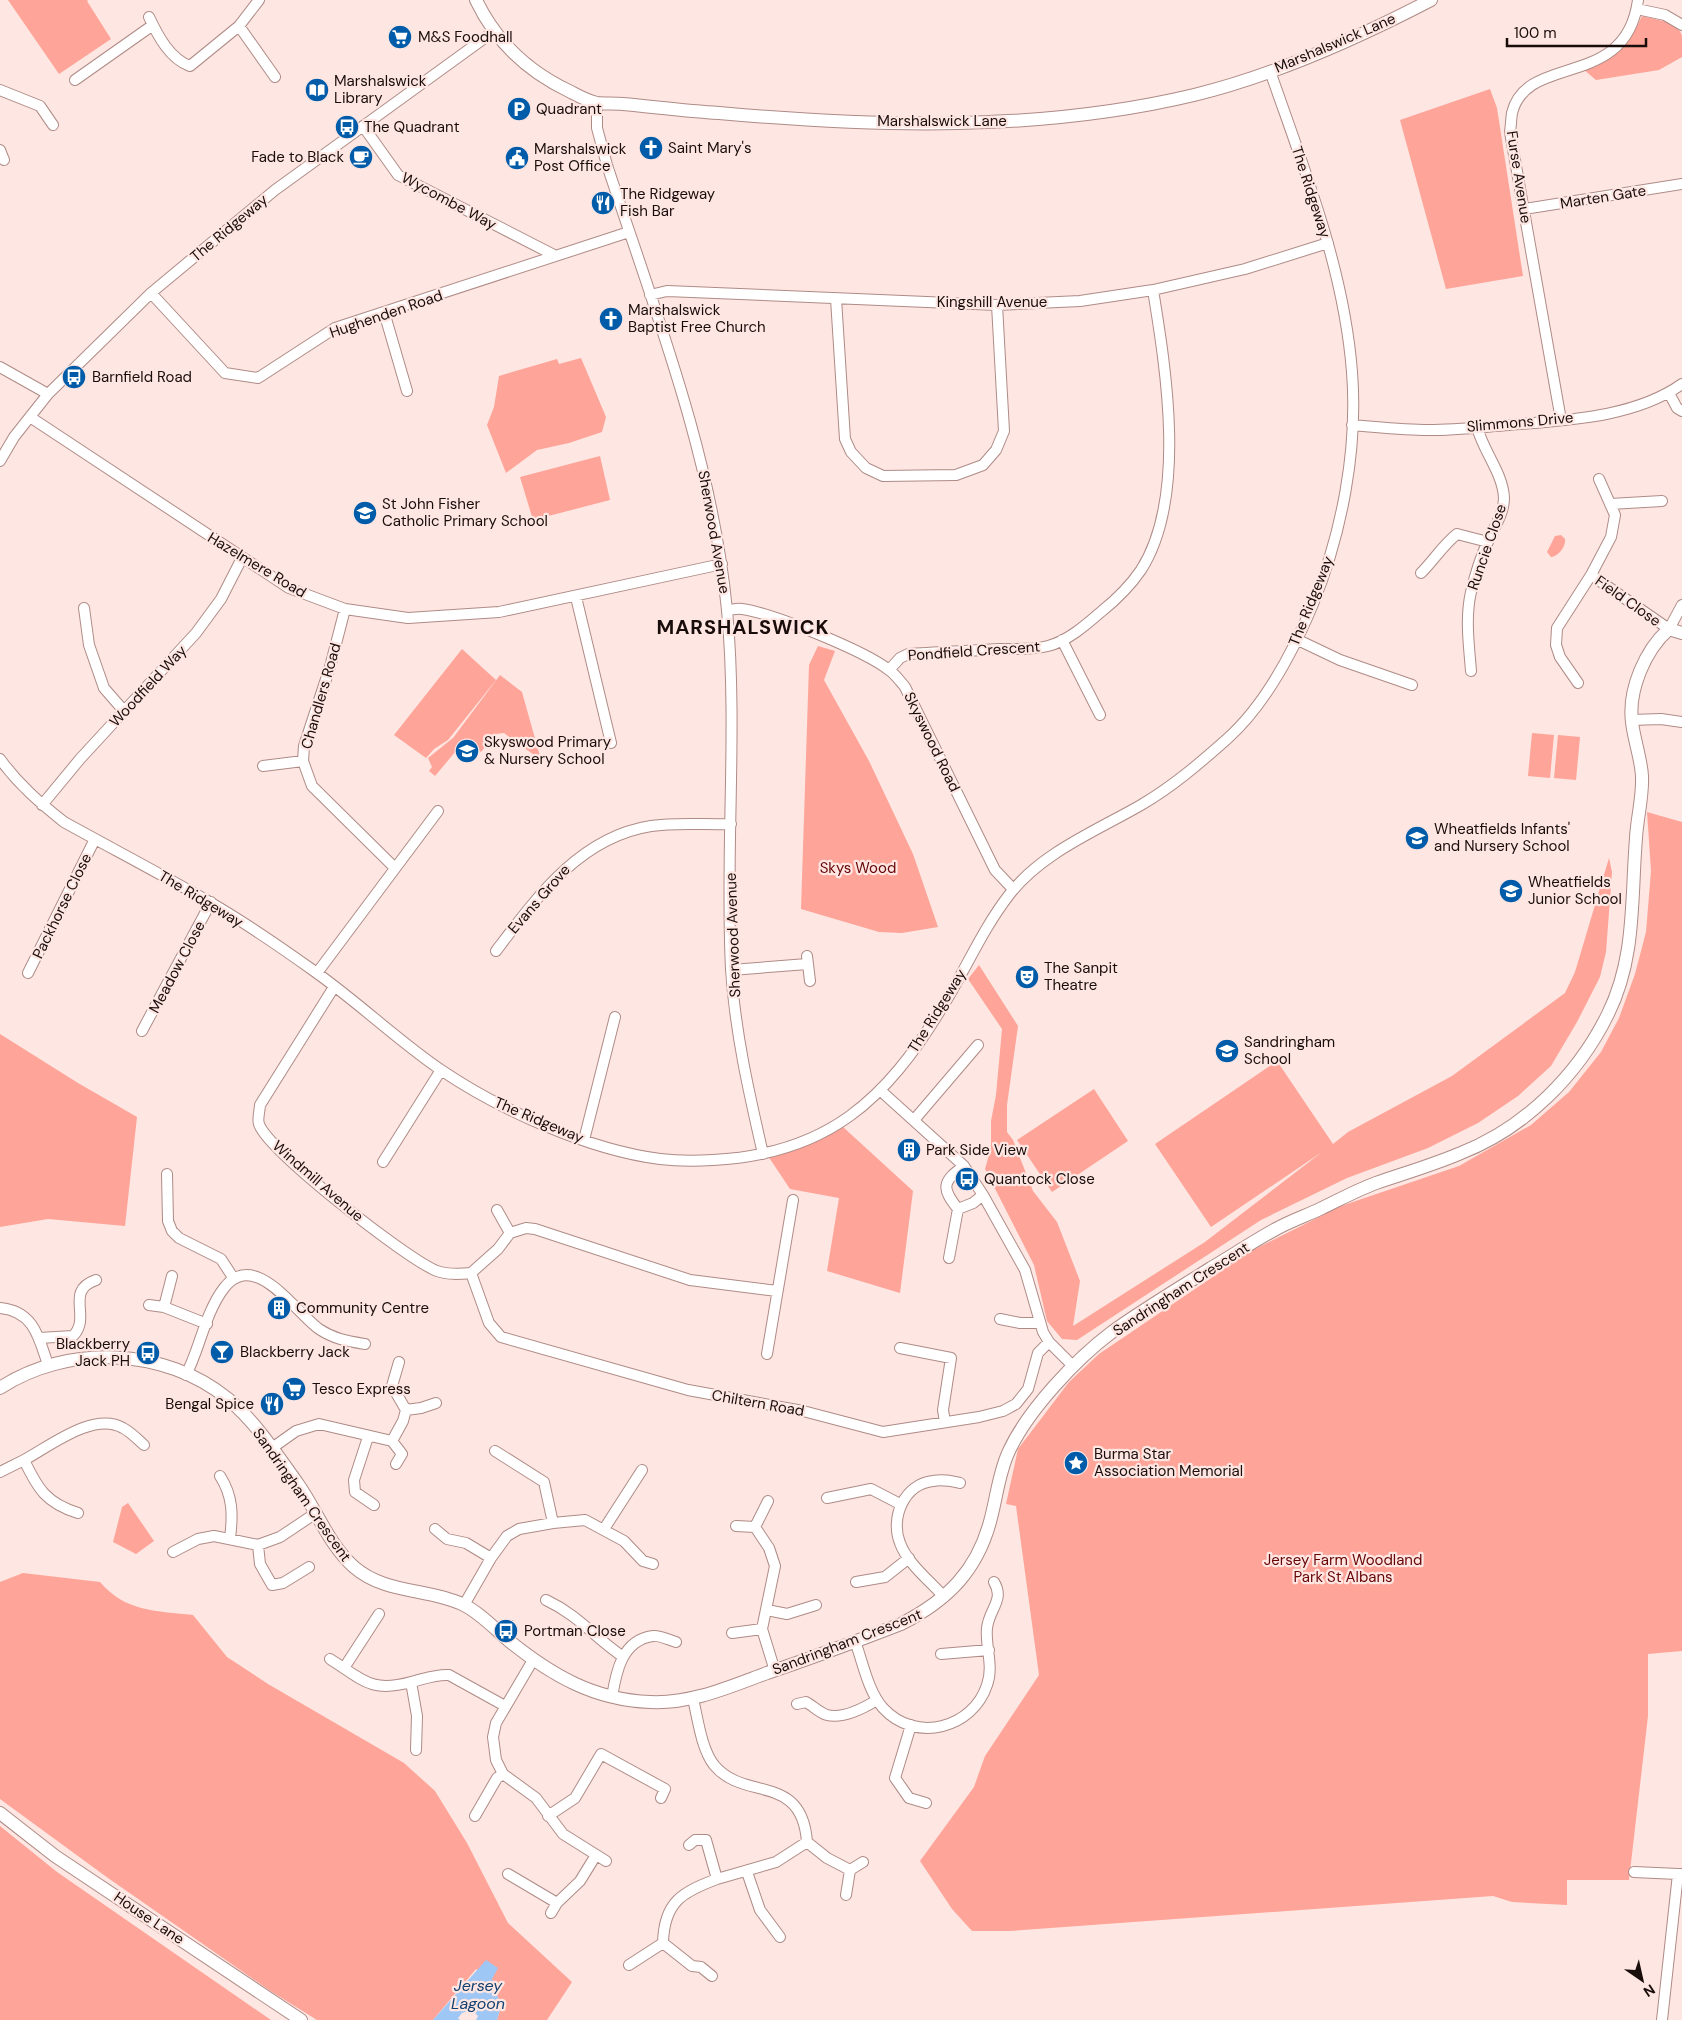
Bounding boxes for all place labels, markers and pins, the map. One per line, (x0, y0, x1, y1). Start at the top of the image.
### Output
supermarket icon: M&S Foodhall (387, 24, 413, 50)
place label: M&S Foodhall (418, 27, 513, 47)
place label: Marshalswick Library (334, 71, 427, 108)
library icon: Marshalswick Library (304, 77, 330, 103)
parking icon: Quadrant (506, 96, 532, 122)
place label: Quadrant (536, 99, 602, 119)
bus stop icon: The Quadrant (334, 114, 360, 140)
place label: The Quadrant (364, 117, 460, 137)
church icon: Saint Mary's (638, 135, 664, 161)
place label: Saint Mary's (668, 138, 752, 158)
place label: Marshalswick Post Office (534, 139, 627, 176)
cafe icon: Fade to Black (348, 144, 374, 170)
public building icon: Marshalswick Post Office (504, 145, 530, 171)
place label: Fade to Black (251, 147, 344, 167)
place label: The Ridgeway Fish Bar (620, 184, 716, 221)
restaurant icon: The Ridgeway Fish Bar (590, 190, 616, 216)
place label: Marshalswick Baptist Free Church (628, 300, 766, 337)
church icon: Marshalswick Baptist Free Church (598, 306, 624, 332)
bus stop icon: Barnfield Road (61, 364, 87, 390)
place label: Barnfield Road (92, 367, 192, 387)
place label: St John Fisher Catholic Primary School (382, 494, 548, 531)
school or university icon: St John Fisher Catholic Primary School (352, 500, 378, 526)
place label: Skyswood Primary & Nursery School (484, 732, 612, 769)
school or university icon: Skyswood Primary & Nursery School (454, 738, 480, 764)
place label: Wheatfields Infants' and Nursery School (1434, 819, 1570, 856)
school or university icon: Wheatfields Infants' and Nursery School (1404, 825, 1430, 851)
place label: Wheatfields Junior School (1528, 872, 1622, 909)
school or university icon: Wheatfields Junior School (1498, 878, 1524, 904)
place label: The Sanpit Theatre (1044, 958, 1118, 995)
theatre icon: The Sanpit Theatre (1014, 964, 1040, 990)
place label: Sandringham School (1244, 1032, 1335, 1069)
school or university icon: Sandringham School (1214, 1038, 1240, 1064)
building icon: Park Side View (896, 1137, 922, 1163)
place label: Park Side View (926, 1140, 1028, 1160)
bus stop icon: Quantock Close (954, 1166, 980, 1192)
place label: Quantock Close (984, 1169, 1095, 1189)
building icon: Community Centre (266, 1295, 292, 1321)
place label: Community Centre (296, 1298, 429, 1318)
place label: Blackberry Jack PH (56, 1334, 131, 1371)
bar icon: Blackberry Jack (209, 1339, 235, 1365)
bus stop icon: Blackberry Jack PH (135, 1340, 161, 1366)
place label: Blackberry Jack (240, 1342, 350, 1362)
supermarket icon: Tesco Express (281, 1376, 307, 1402)
place label: Tesco Express (312, 1379, 411, 1399)
restaurant icon: Bengal Spice (259, 1391, 285, 1417)
place label: Bengal Spice (165, 1394, 254, 1414)
place label: Burma Star Association Memorial (1094, 1444, 1243, 1481)
place icon: Burma Star Association Memorial (1063, 1450, 1089, 1476)
bus stop icon: Portman Close (493, 1618, 519, 1644)
place label: Portman Close (524, 1621, 626, 1641)

